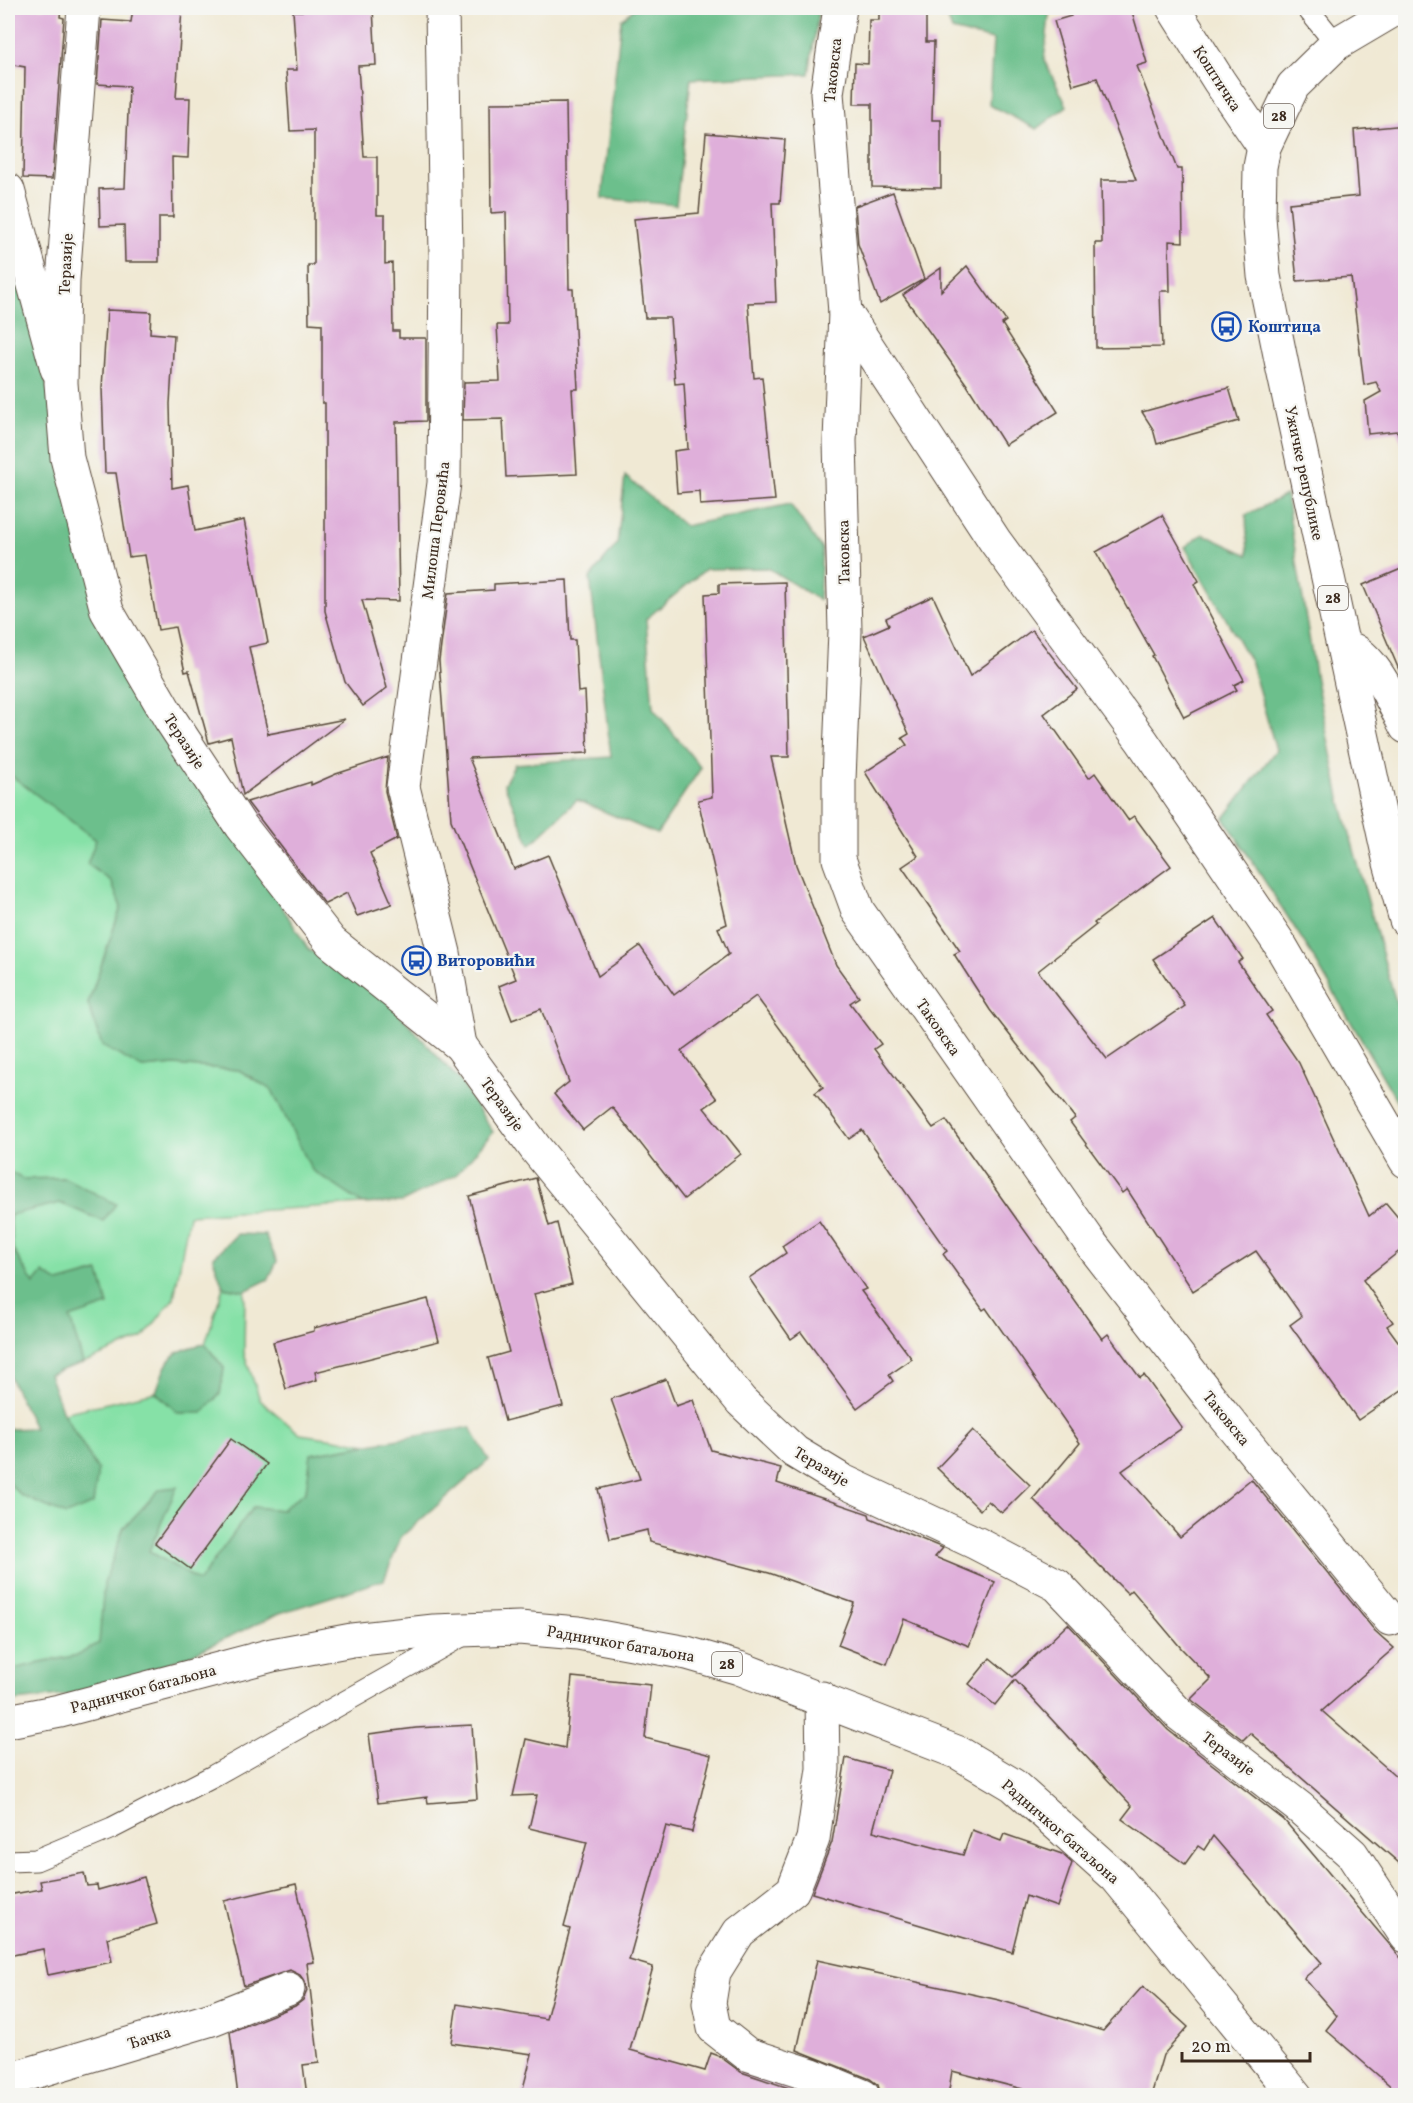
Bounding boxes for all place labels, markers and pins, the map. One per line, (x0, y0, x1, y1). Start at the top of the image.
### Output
bus stop icon: Коштица (1211, 310, 1243, 342)
place label: Коштица (1248, 317, 1321, 339)
bus stop icon: Виторовићи (400, 944, 432, 976)
place label: Виторовићи (437, 951, 535, 973)

